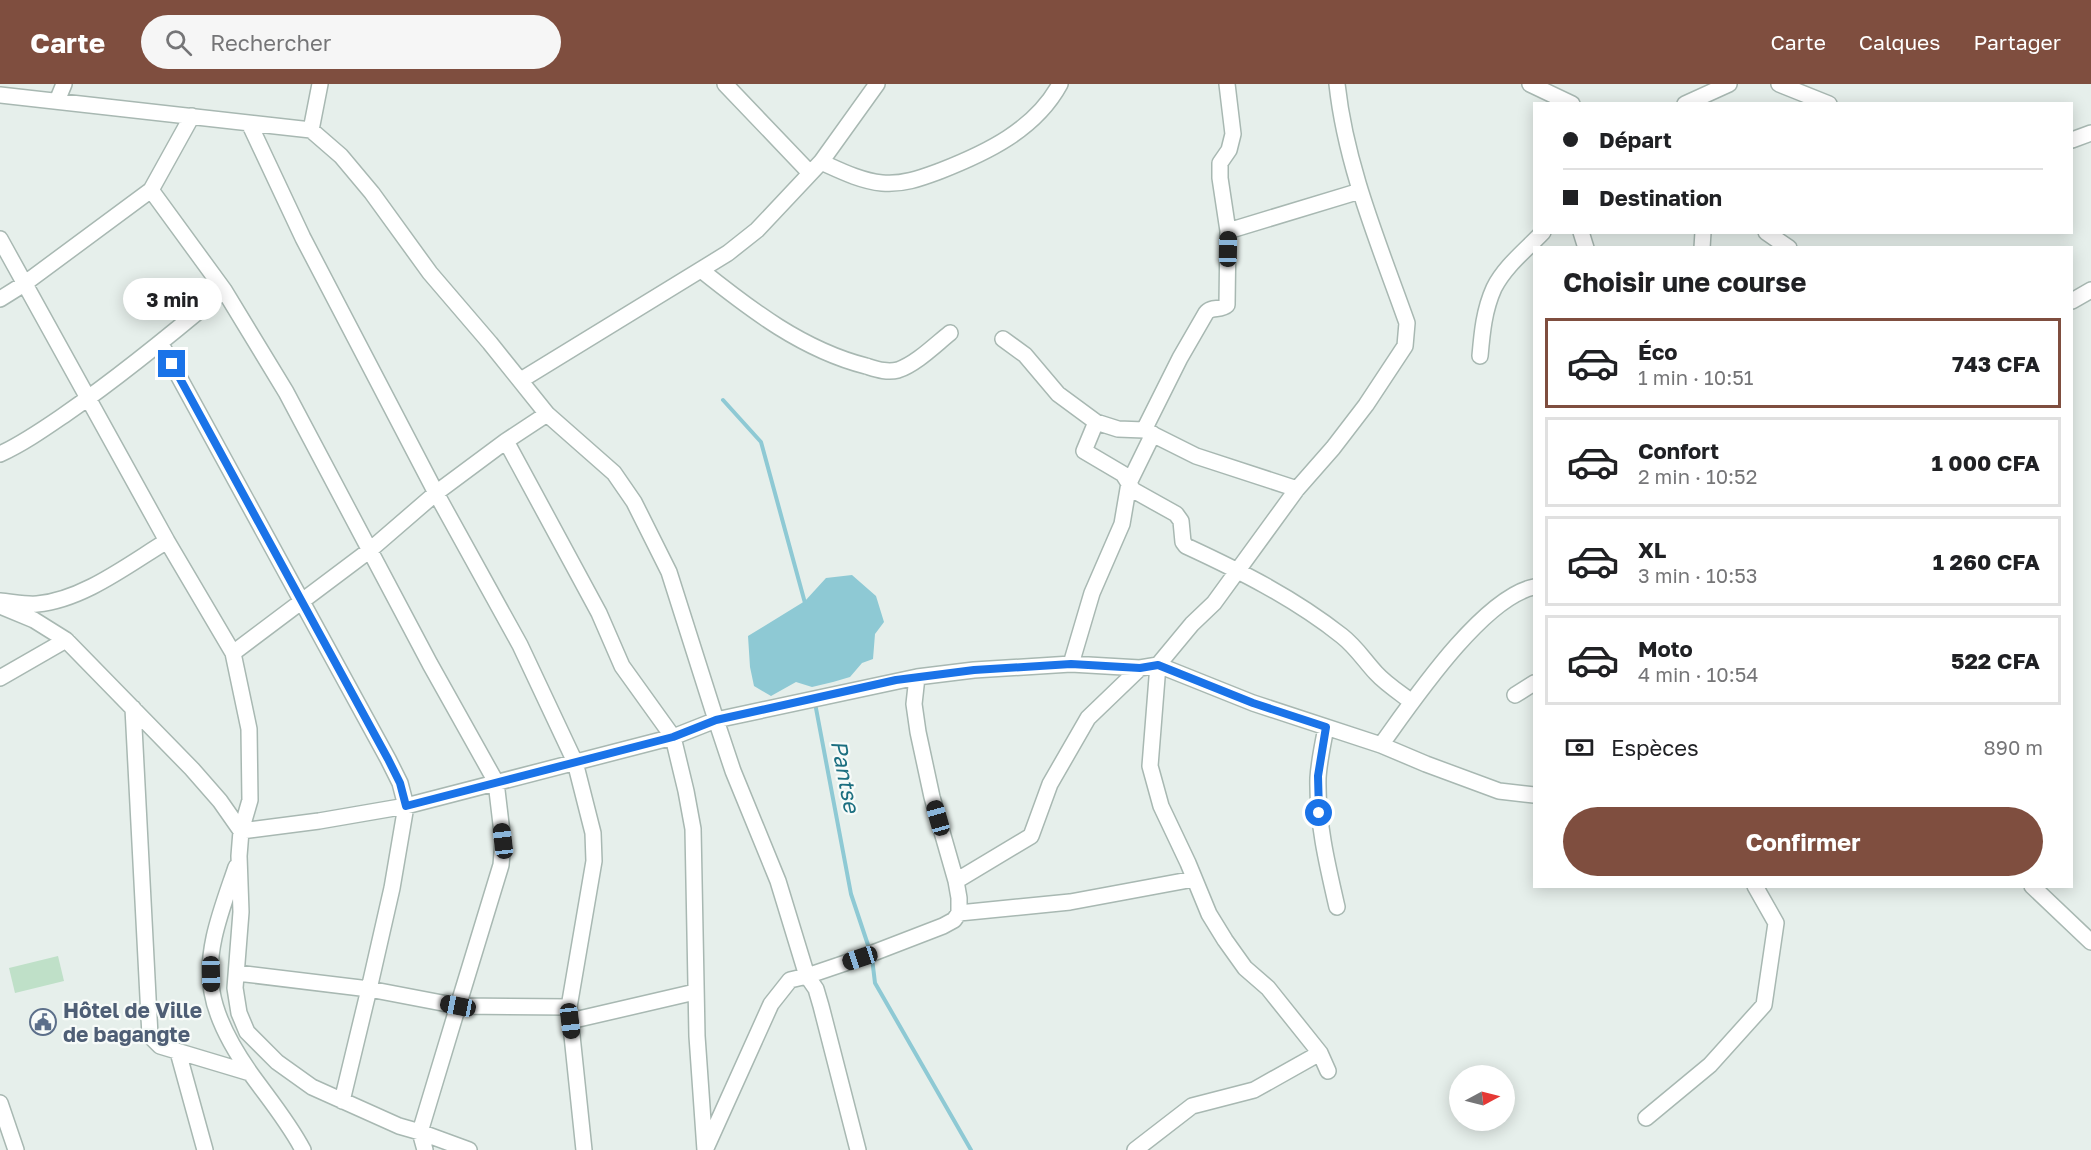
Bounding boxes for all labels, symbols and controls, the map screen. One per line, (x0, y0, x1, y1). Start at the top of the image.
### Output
search box (141, 15, 561, 69)
text: Carte (30, 26, 105, 59)
icon: search (162, 26, 195, 59)
text: Rechercher (210, 29, 331, 56)
text: Carte (1770, 29, 1826, 55)
text: Calques (1859, 29, 1940, 55)
text: Partager (1973, 29, 2061, 55)
text: Départ (1599, 126, 1672, 153)
text: Destination (1599, 184, 1722, 211)
car (1219, 231, 1237, 267)
text: Choisir une course (1563, 266, 1806, 298)
callout: 3 min (122, 277, 222, 319)
text: 3 min (146, 287, 199, 311)
icon: car (1566, 336, 1620, 390)
text: Éco (1638, 338, 1677, 365)
route end (158, 350, 185, 377)
text: 743 CFA (1952, 350, 2040, 377)
text: 1 min · 10:51 (1638, 365, 1753, 389)
icon: car (1566, 435, 1620, 489)
text: Confort (1638, 437, 1719, 464)
text: 1 000 CFA (1932, 449, 2040, 476)
text: 2 min · 10:52 (1638, 464, 1757, 488)
icon: car (1566, 534, 1620, 588)
text: XL (1638, 536, 1666, 563)
text: 1 260 CFA (1933, 548, 2040, 575)
text: 3 min · 10:53 (1638, 563, 1757, 587)
icon: car (1566, 633, 1620, 687)
text: Moto (1638, 635, 1693, 662)
text: 522 CFA (1951, 647, 2040, 674)
text: 4 min · 10:54 (1638, 662, 1758, 686)
icon: cash (1563, 731, 1596, 764)
text: Espèces (1611, 734, 1699, 761)
text: 890 m (1984, 735, 2043, 759)
water label: Pantse (826, 738, 867, 817)
car (924, 798, 952, 838)
route start (1305, 799, 1332, 826)
button: Confirmer (1563, 807, 2043, 876)
car (492, 822, 514, 860)
car (840, 944, 880, 972)
car (202, 956, 220, 992)
car (439, 994, 477, 1018)
place label: Hôtel de Ville de bagangte (63, 997, 202, 1047)
car (559, 1002, 581, 1040)
public building icon: Hôtel de Ville de bagangte (28, 1007, 58, 1037)
north arrow (1449, 1065, 1515, 1131)
map controls (1449, 1065, 1515, 1131)

